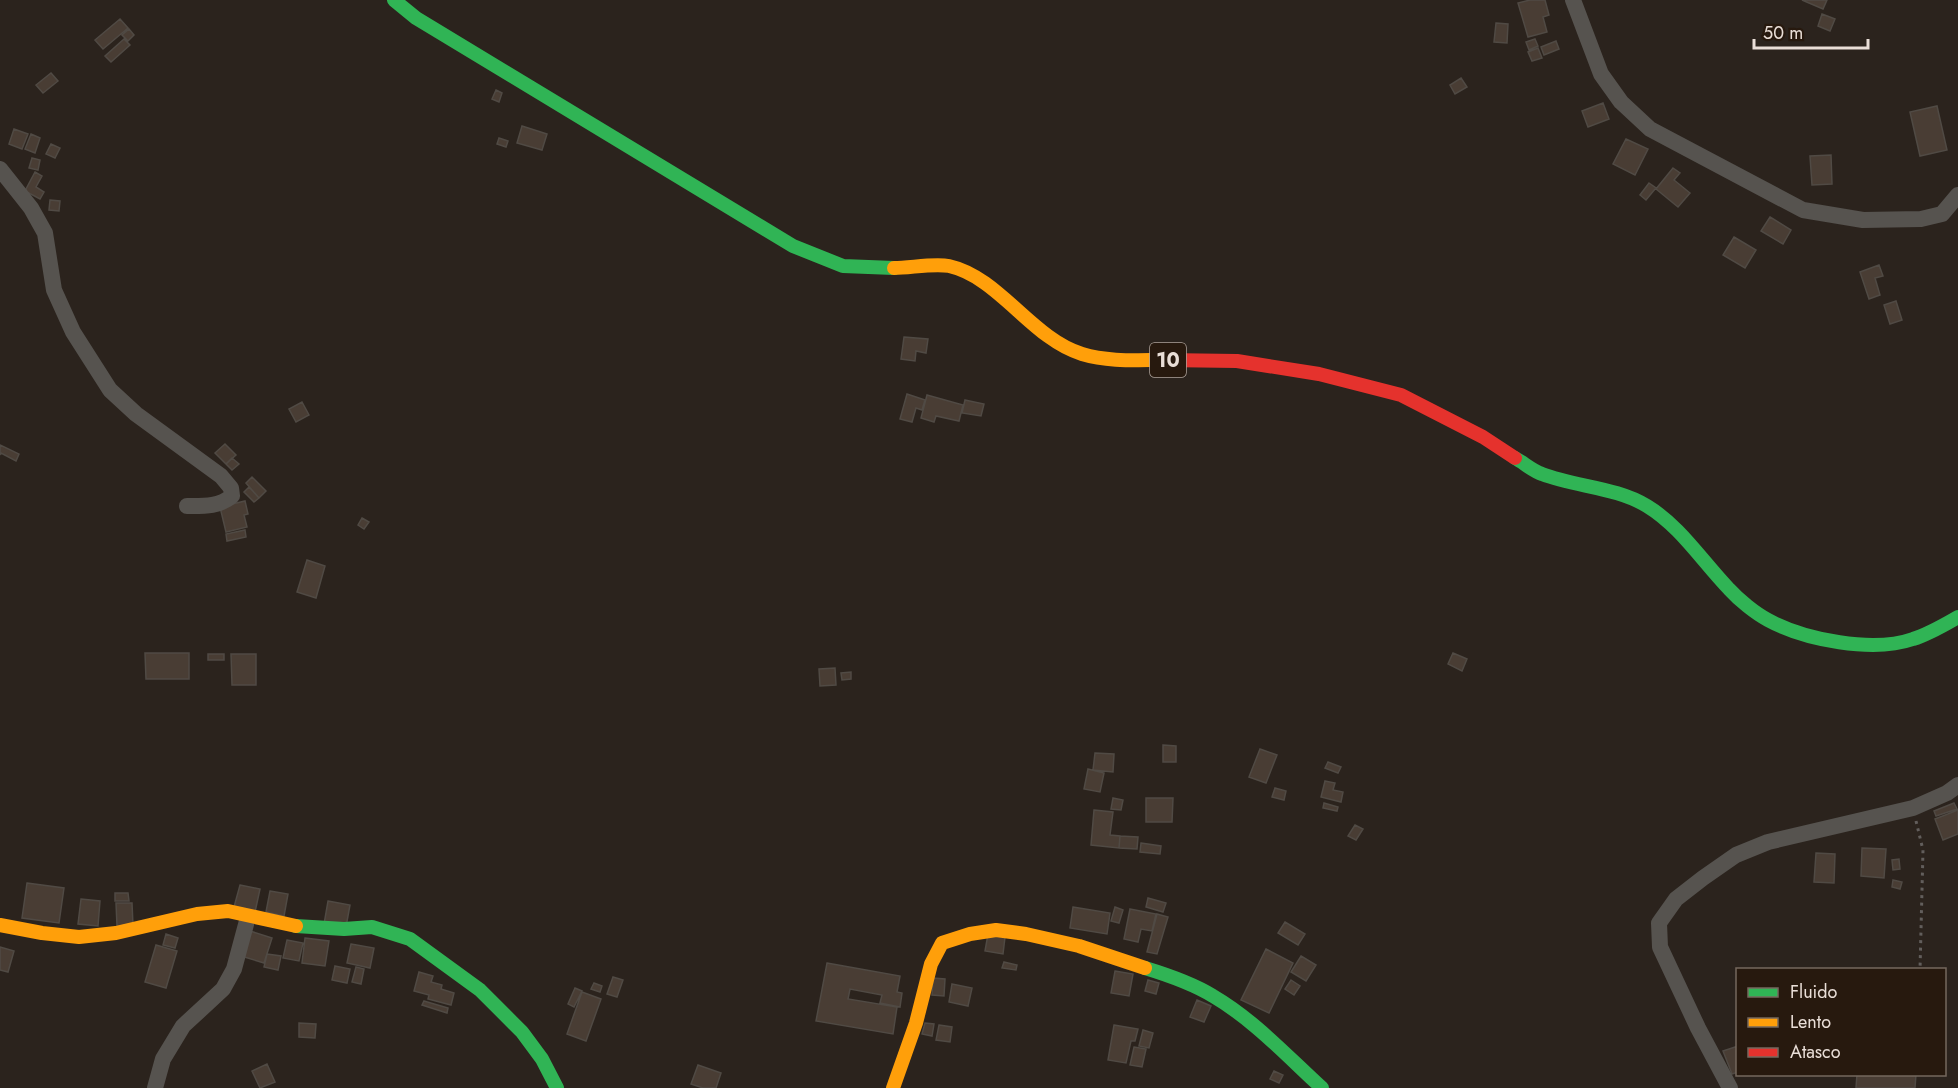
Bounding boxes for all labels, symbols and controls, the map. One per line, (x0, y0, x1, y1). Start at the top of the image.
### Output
scale bar (1754, 12, 1868, 50)
text: 50 m (1763, 20, 1803, 46)
road number: 10 (1150, 343, 1186, 377)
legend (1736, 968, 1946, 1076)
text: Fluido (1790, 979, 1838, 1005)
text: Lento (1790, 1009, 1831, 1035)
text: Atasco (1790, 1039, 1841, 1065)

